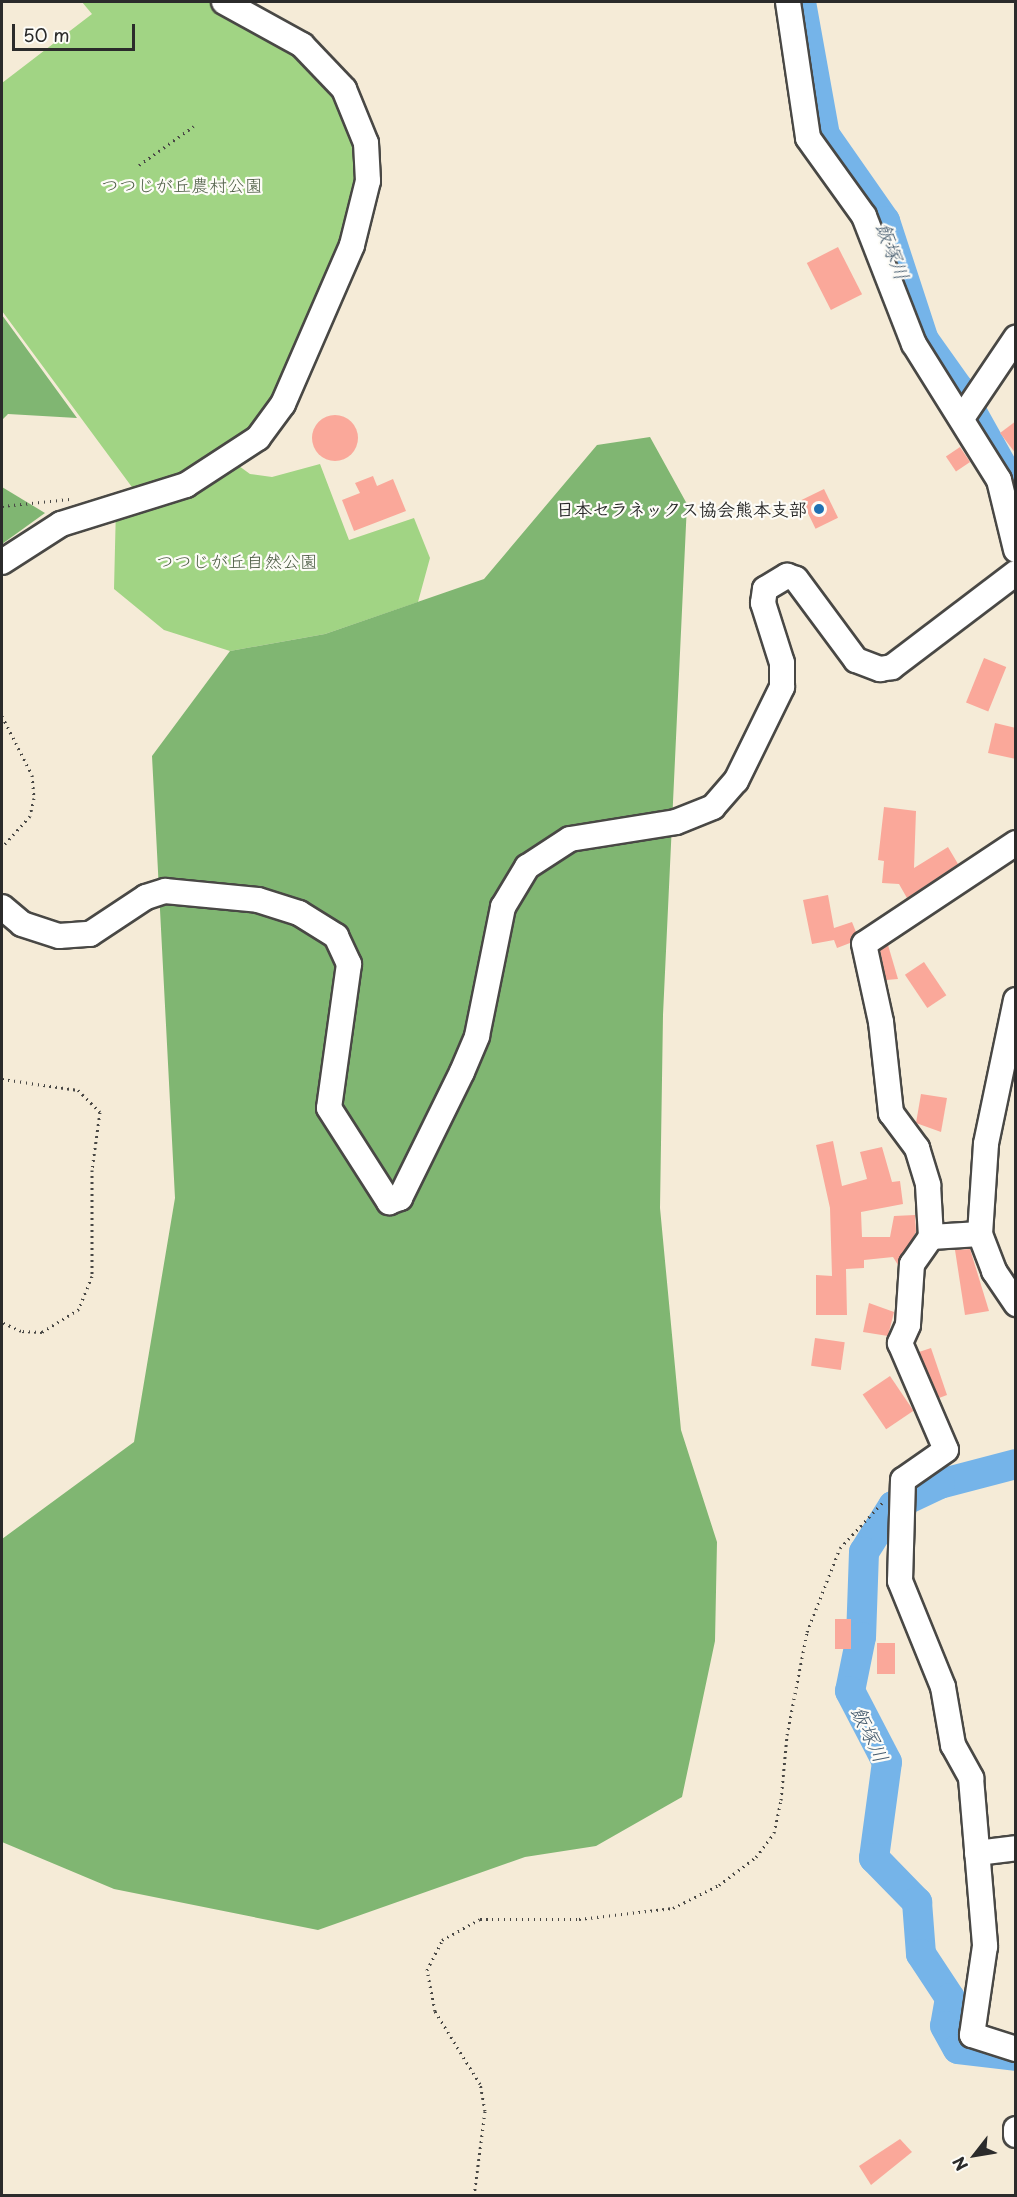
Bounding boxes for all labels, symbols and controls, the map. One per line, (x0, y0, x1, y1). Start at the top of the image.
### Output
scale bar (15, 12, 138, 50)
text: 50 m (23, 21, 70, 48)
park label: つつじが丘農村公園 (101, 174, 263, 196)
water label: 飯塚川 (871, 219, 915, 283)
place label: 日本セラネックス協会熊本支部 (555, 498, 807, 520)
marker: 日本セラネックス協会熊本支部 (812, 502, 826, 516)
park label: つつじが丘自然公園 (156, 550, 318, 572)
water label: 飯塚川 (846, 1702, 894, 1766)
north arrow (945, 2125, 1005, 2185)
text: N (946, 2153, 973, 2176)

